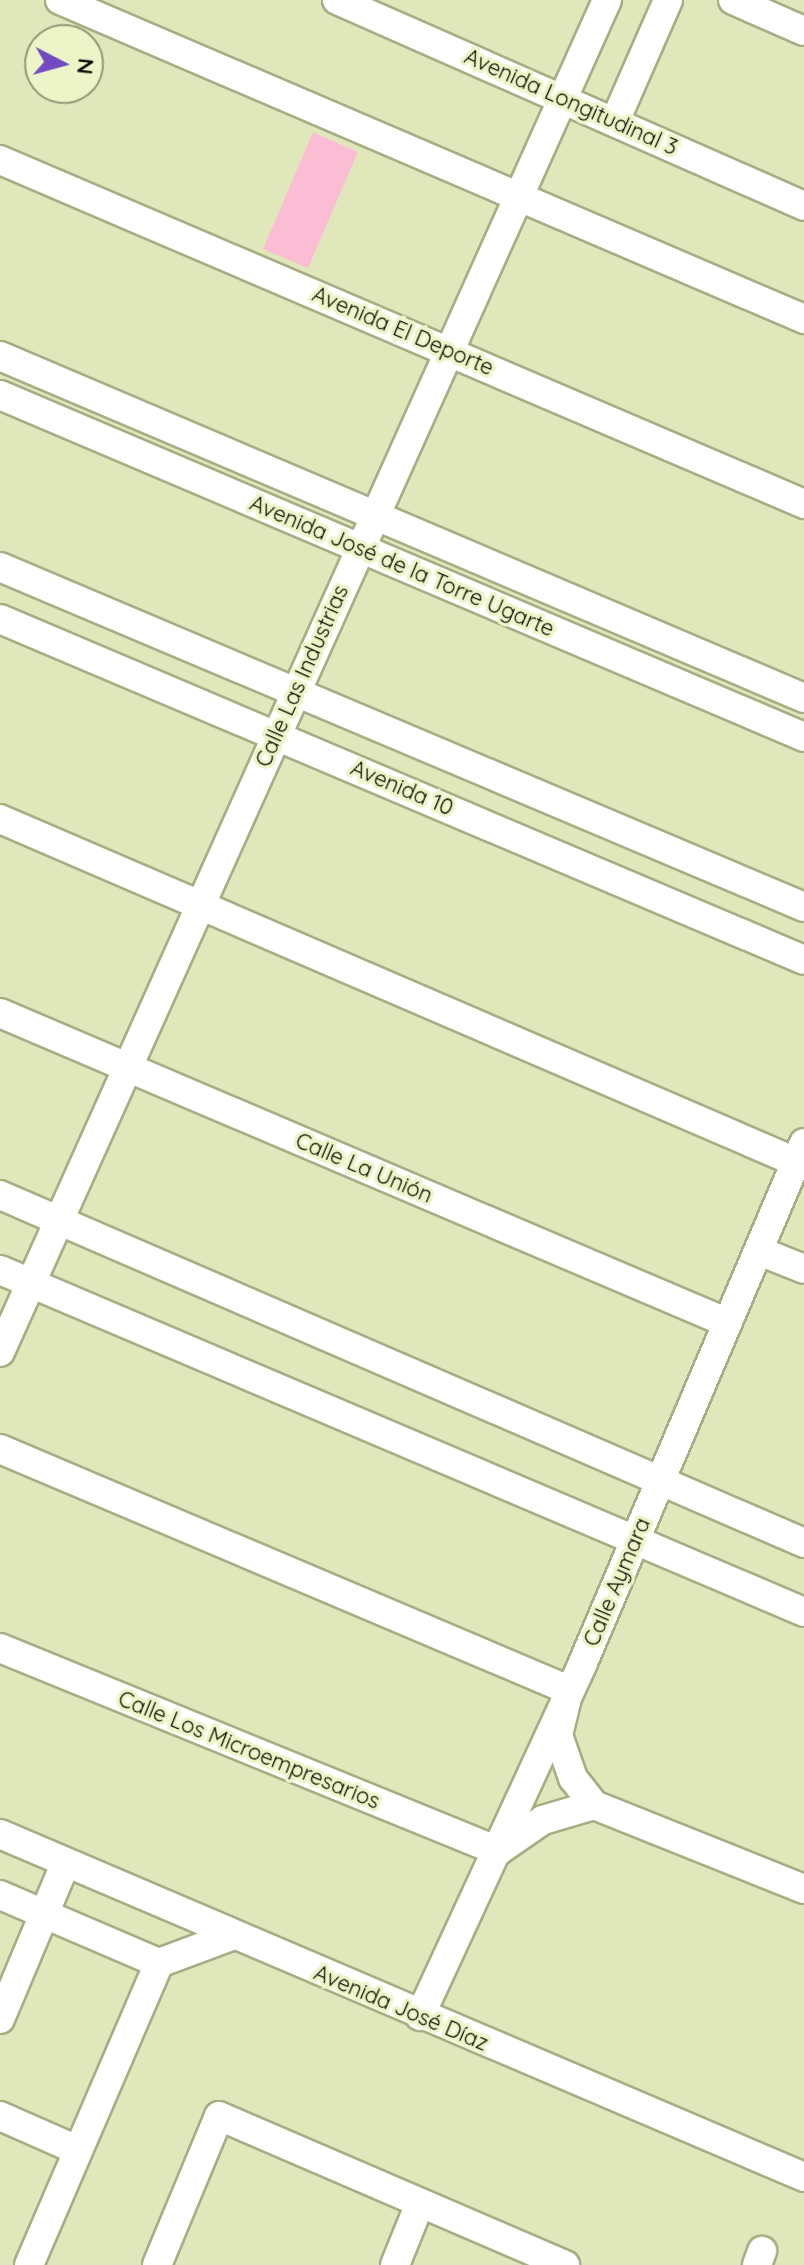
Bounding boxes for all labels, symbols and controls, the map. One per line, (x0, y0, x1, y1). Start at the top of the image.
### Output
north arrow (24, 24, 104, 104)
street label: Avenida Longitudinal 3 (460, 43, 682, 161)
text: N (71, 57, 101, 76)
street label: Avenida El Deporte (308, 281, 498, 381)
street label: Avenida José de la Torre Ugarte (246, 490, 558, 642)
street label: Calle Las Industrias (250, 581, 354, 771)
street label: Avenida 10 (347, 755, 457, 821)
street label: Calle La Unión (292, 1127, 436, 1209)
street label: Calle Aymara (578, 1514, 656, 1650)
street label: Calle Los Microempresarios (114, 1685, 384, 1815)
street label: Avenida José Díaz (310, 1959, 492, 2057)

